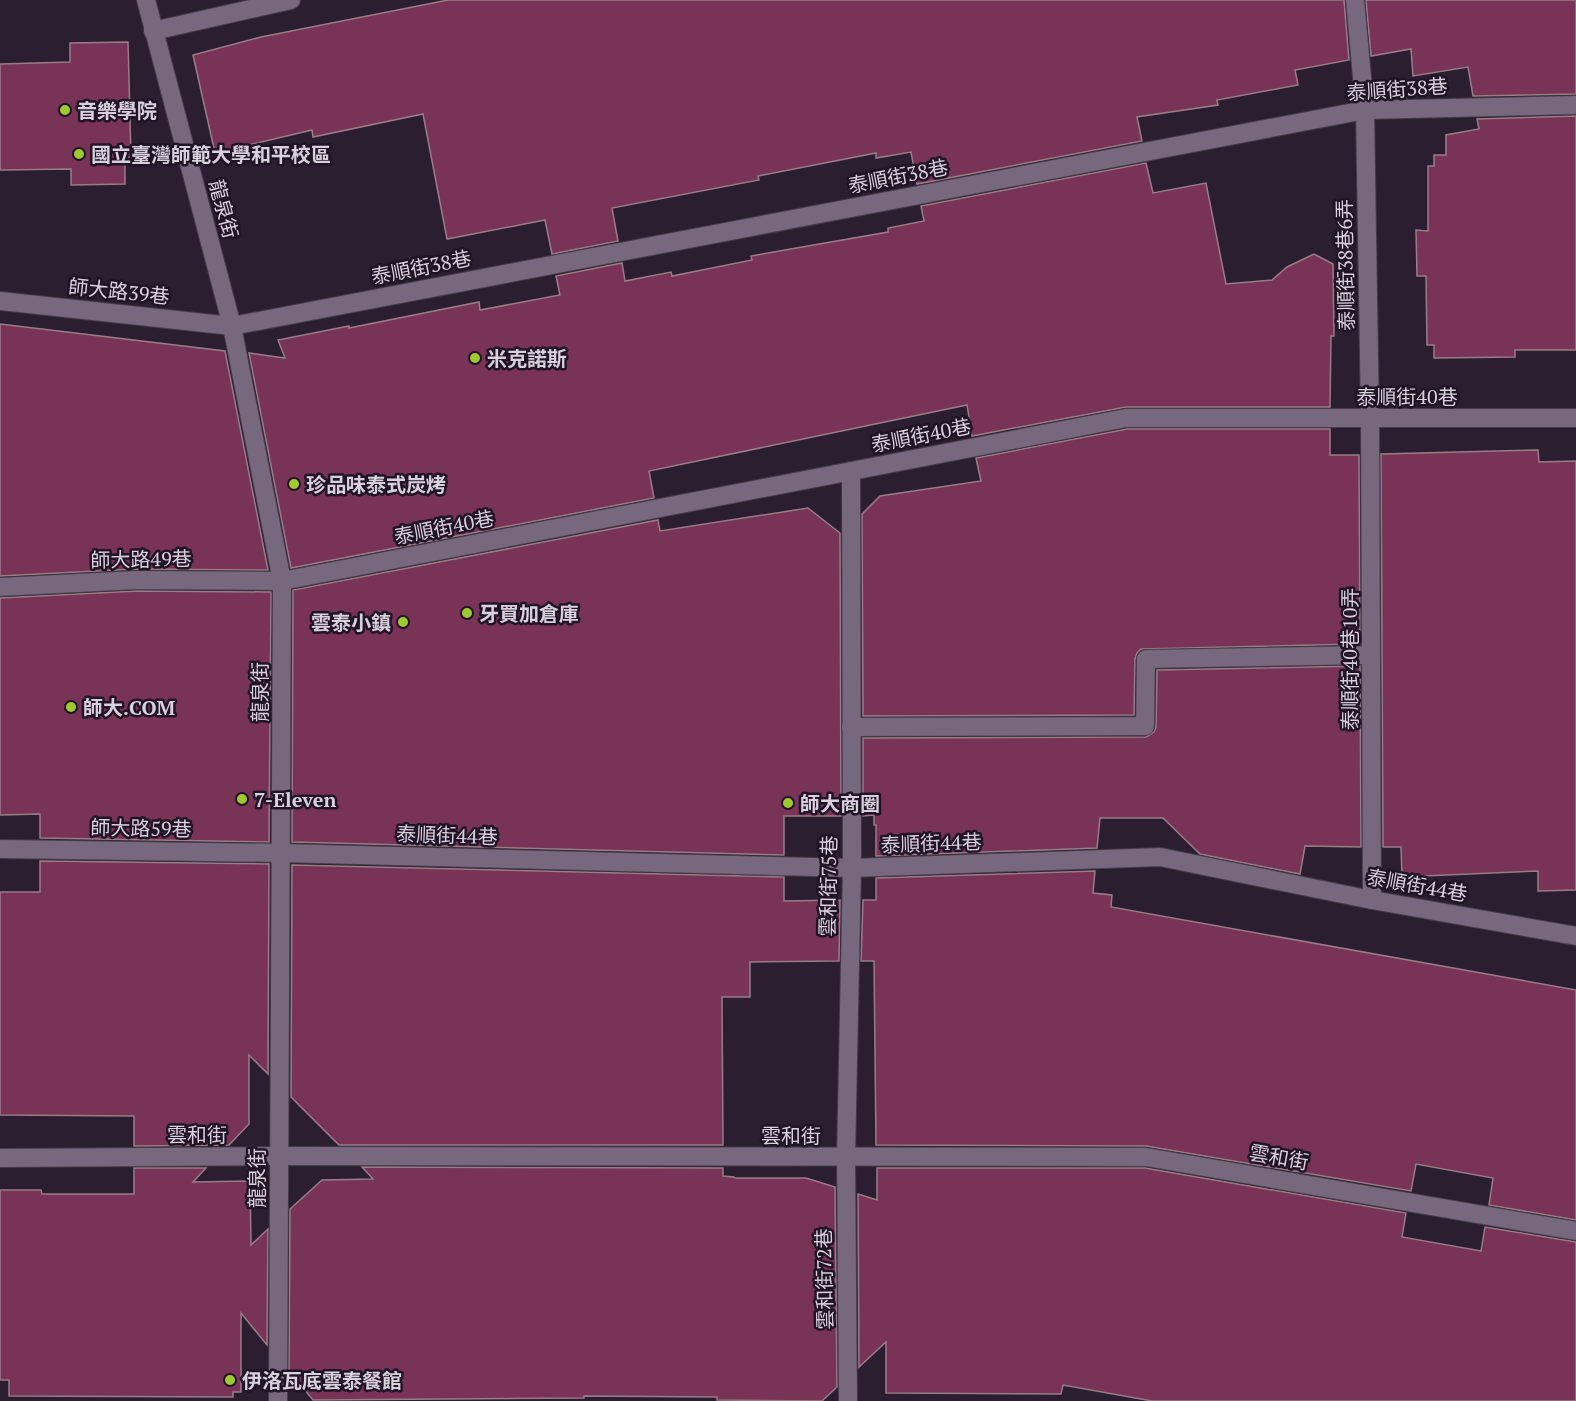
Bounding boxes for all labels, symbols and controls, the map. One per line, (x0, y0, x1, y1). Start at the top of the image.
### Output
street label: 泰順街38巷 (1346, 72, 1448, 106)
place label: 音樂學院 (77, 97, 157, 124)
marker: 音樂學院 (58, 103, 72, 117)
place label: 國立臺灣師範大學和平校區 (91, 141, 331, 168)
marker: 國立臺灣師範大學和平校區 (72, 147, 86, 161)
street label: 泰順街38巷 (846, 153, 950, 199)
street label: 龍泉街 (203, 177, 245, 241)
street label: 泰順街38巷6弄 (1330, 199, 1360, 331)
street label: 泰順街38巷 (369, 244, 473, 290)
street label: 師大路39巷 (67, 272, 171, 310)
place label: 米克諾斯 (487, 345, 567, 372)
marker: 米克諾斯 (468, 351, 482, 365)
street label: 泰順街40巷 (1356, 383, 1458, 410)
street label: 泰順街40巷 (869, 412, 973, 458)
place label: 珍品味泰式炭烤 (306, 471, 446, 498)
marker: 珍品味泰式炭烤 (287, 477, 301, 491)
street label: 泰順街40巷 (392, 504, 496, 550)
street label: 師大路49巷 (90, 545, 192, 573)
street label: 泰順街40巷10弄 (1336, 588, 1363, 730)
place label: 牙買加倉庫 (479, 600, 579, 627)
marker: 牙買加倉庫 (460, 606, 474, 620)
place label: 雲泰小鎮 (311, 609, 391, 636)
marker: 雲泰小鎮 (396, 615, 410, 629)
street label: 龍泉街 (246, 662, 273, 722)
place label: 師大.COM (83, 694, 176, 721)
marker: 師大.COM (64, 700, 78, 714)
place label: 7-Eleven (254, 786, 336, 813)
place label: 師大商圈 (800, 790, 880, 817)
marker: 7-Eleven (235, 792, 249, 806)
marker: 師大商圈 (781, 796, 795, 810)
street label: 師大路59巷 (90, 814, 192, 842)
street label: 泰順街44巷 (396, 820, 498, 850)
street label: 泰順街44巷 (880, 828, 982, 858)
street label: 雲和街75巷 (814, 835, 842, 937)
street label: 泰順街44巷 (1365, 863, 1469, 907)
street label: 雲和街 (167, 1121, 227, 1148)
street label: 雲和街 (761, 1122, 821, 1149)
street label: 雲和街 (1247, 1138, 1311, 1176)
street label: 龍泉街 (243, 1148, 270, 1208)
street label: 雲和街72巷 (810, 1228, 838, 1330)
place label: 伊洛瓦底雲泰餐館 (242, 1367, 402, 1394)
marker: 伊洛瓦底雲泰餐館 (223, 1373, 237, 1387)

